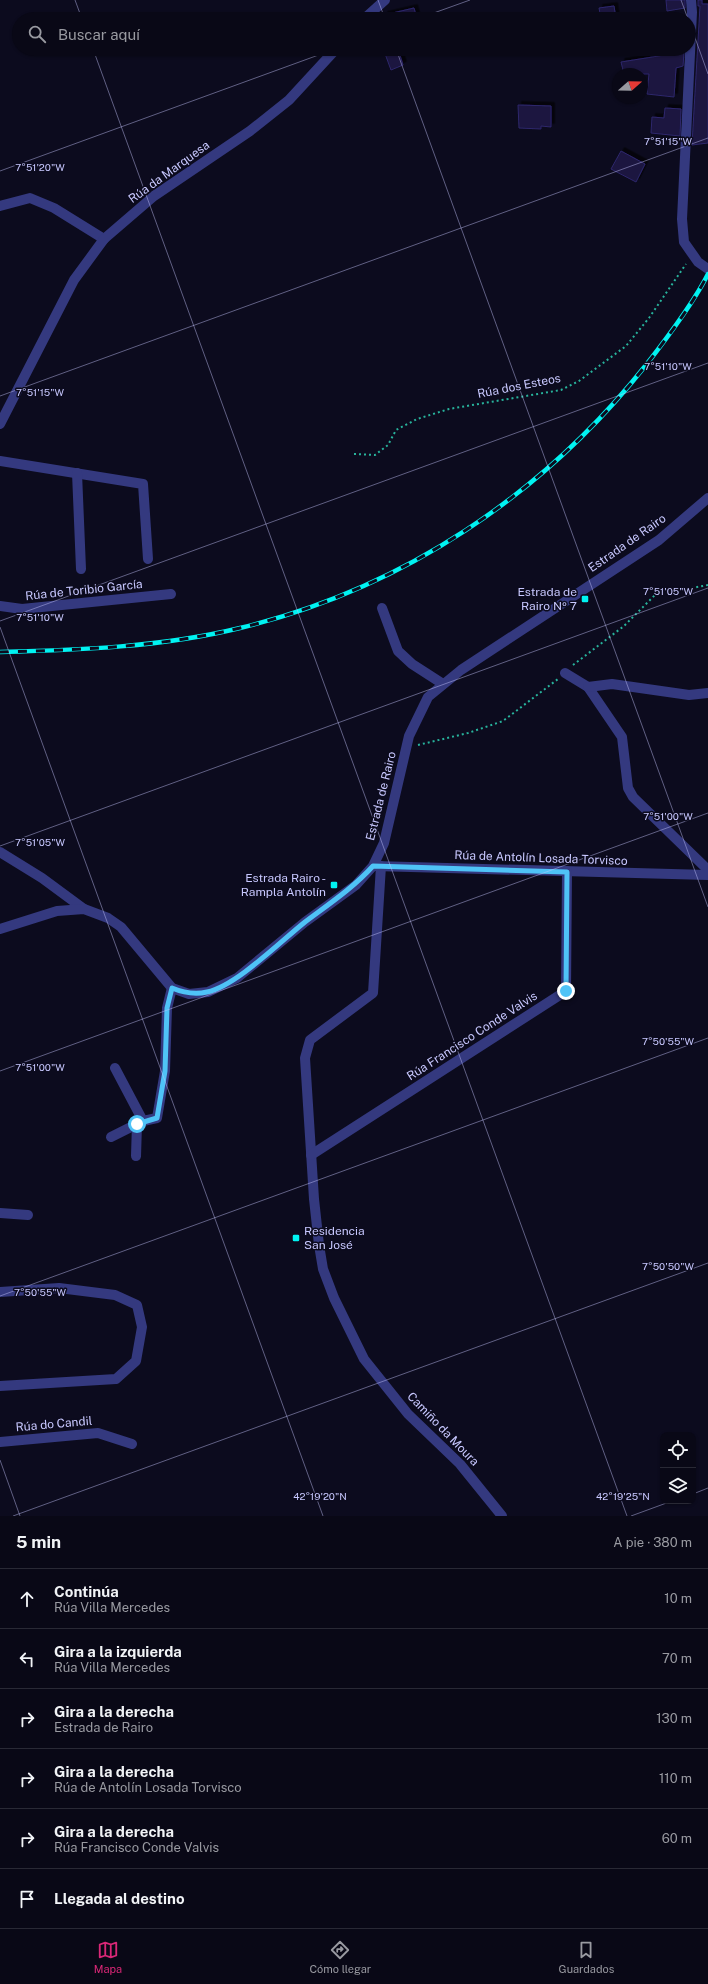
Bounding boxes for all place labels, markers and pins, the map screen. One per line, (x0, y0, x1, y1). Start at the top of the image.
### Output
place label: Estrada de Rairo Nº 7 (517, 585, 577, 613)
marker: Estrada de Rairo Nº 7 (580, 594, 590, 604)
place label: Estrada Rairo - Rampla Antolín (241, 871, 326, 899)
marker: Estrada Rairo - Rampla Antolín (329, 880, 339, 890)
place label: Residencia San José (304, 1224, 365, 1252)
marker: Residencia San José (291, 1233, 301, 1243)

